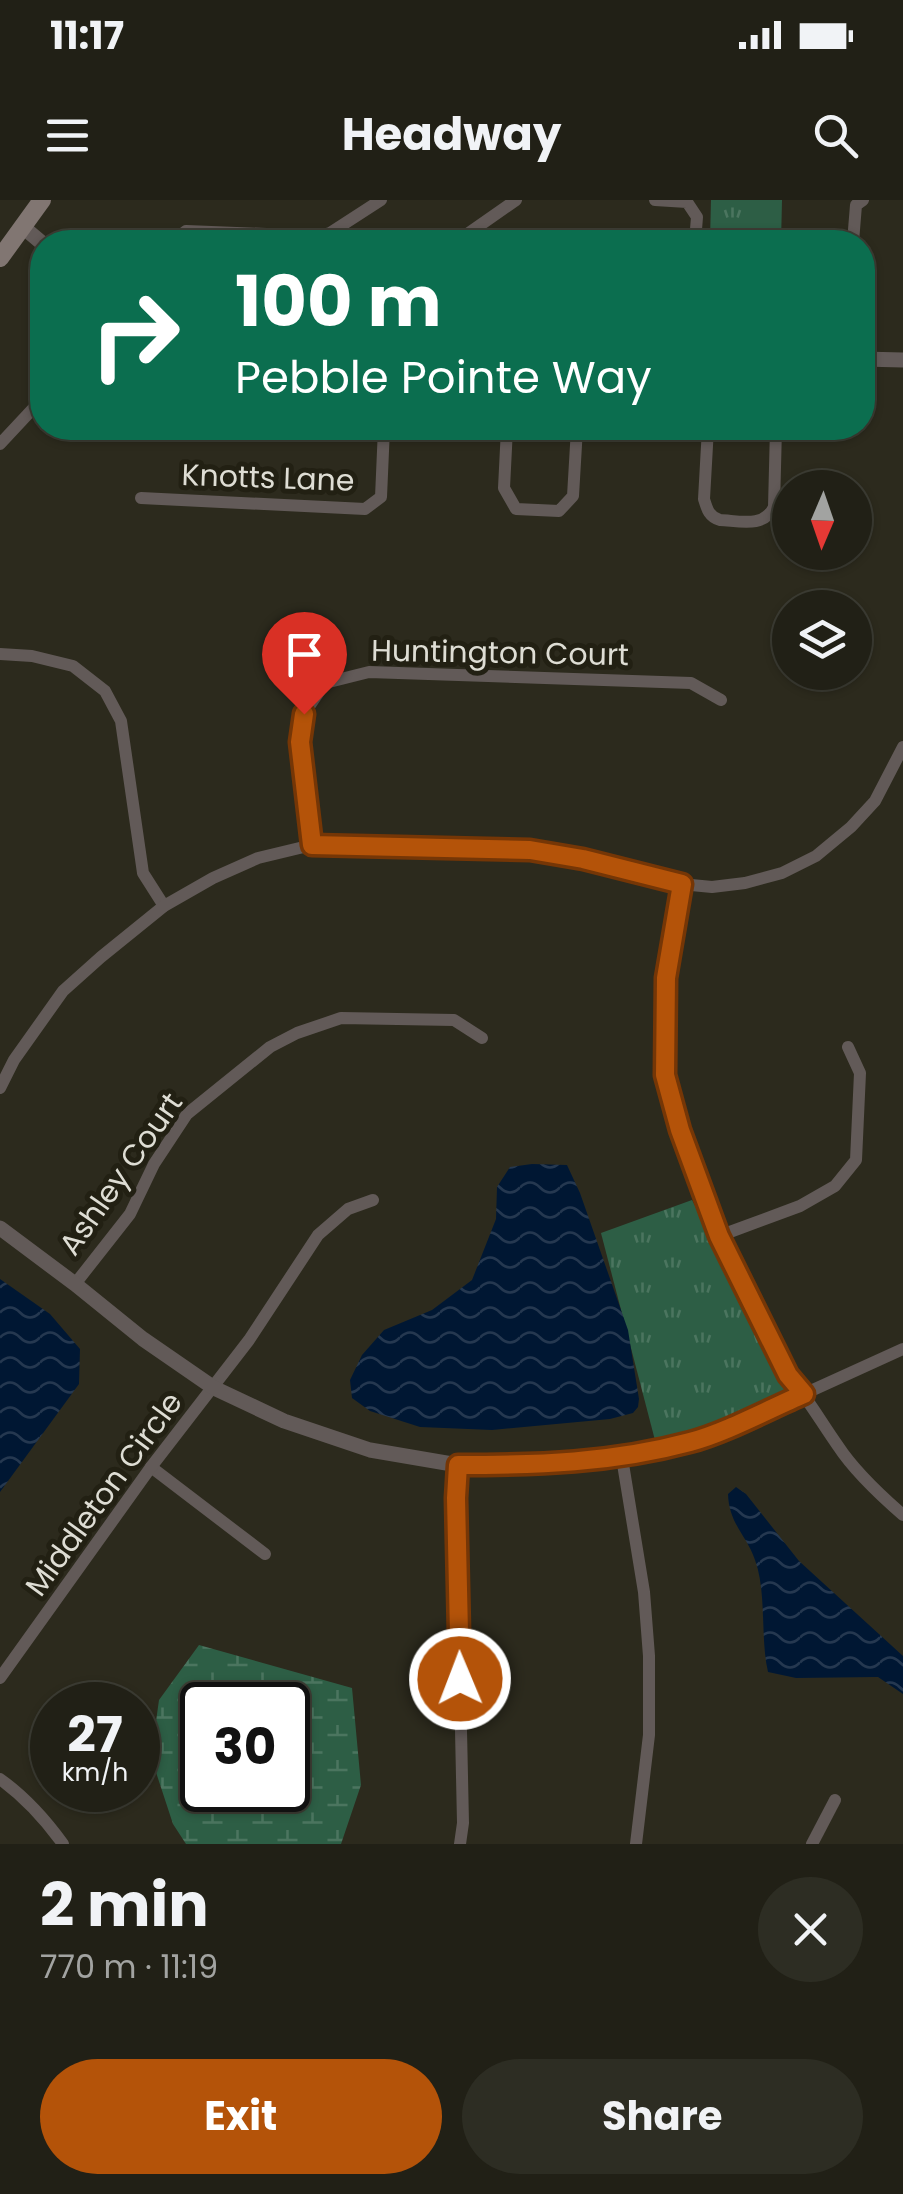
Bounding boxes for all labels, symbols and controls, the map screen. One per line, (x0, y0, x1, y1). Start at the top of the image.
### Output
text: 11:17 (50, 9, 124, 62)
text: Headway (342, 103, 561, 166)
icon: menu (40, 108, 95, 163)
icon: search (808, 108, 863, 163)
text: 100 m (235, 252, 442, 351)
icon: right (70, 270, 200, 400)
text: Pebble Pointe Way (235, 346, 651, 409)
street label: Knotts Lane (181, 453, 355, 502)
north arrow (772, 470, 872, 570)
map controls (772, 470, 872, 690)
button: layers (772, 590, 872, 690)
pin (262, 612, 347, 715)
icon: arrive (277, 627, 332, 682)
street label: Huntington Court (371, 629, 629, 676)
street label: Ashley Court (49, 1084, 193, 1264)
street label: Middleton Circle (15, 1383, 192, 1605)
position arrow (408, 1627, 512, 1731)
speed limit sign: 30 (180, 1682, 310, 1812)
text: 27 (67, 1699, 123, 1770)
text: km/h (62, 1755, 128, 1790)
text: 2 min (40, 1863, 209, 1947)
button: close (758, 1877, 863, 1982)
text: 770 m · 11:19 (40, 1944, 218, 1989)
button: Exit (40, 2059, 442, 2174)
button: Share (462, 2059, 863, 2174)

